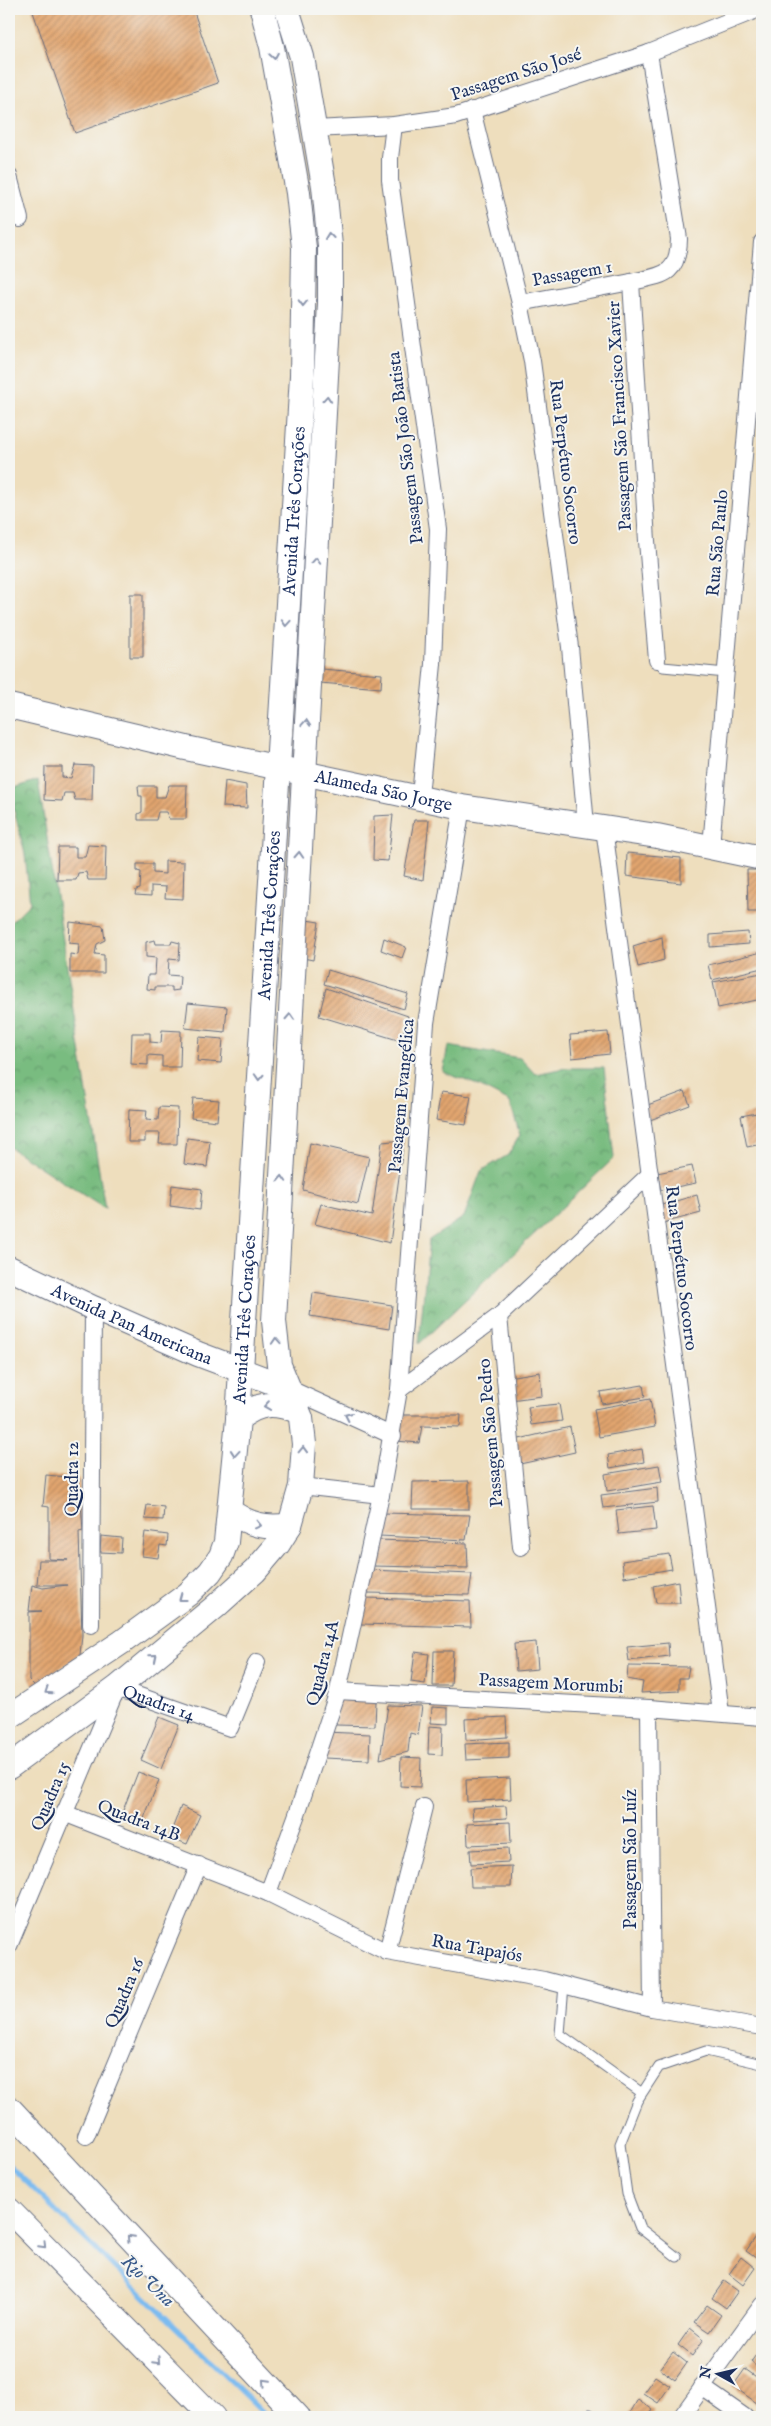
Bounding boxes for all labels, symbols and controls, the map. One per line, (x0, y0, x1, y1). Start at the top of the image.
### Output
street label: Passagem São José (448, 43, 585, 107)
one-way arrow (268, 52, 278, 60)
one-way arrow (324, 232, 335, 240)
street label: Passagem 1 (530, 256, 614, 293)
one-way arrow (298, 300, 308, 308)
street label: Passagem São Francisco Xavier (603, 300, 638, 531)
street label: Passagem São João Batista (383, 350, 430, 545)
street label: Rua Perpétuo Socorro (543, 378, 586, 546)
one-way arrow (321, 394, 332, 402)
street label: Avenida Três Corações (278, 426, 312, 597)
street label: Rua São Paulo (702, 488, 735, 598)
one-way arrow (311, 557, 322, 565)
one-way arrow (280, 619, 291, 627)
one-way arrow (300, 719, 311, 727)
street label: Alameda São Jorge (311, 766, 454, 818)
street label: Avenida Três Corações (254, 830, 287, 1002)
one-way arrow (293, 850, 304, 858)
one-way arrow (284, 1013, 295, 1021)
street label: Passagem Evangélica (384, 1018, 421, 1174)
one-way arrow (253, 1074, 264, 1082)
one-way arrow (276, 1175, 287, 1183)
street label: Rua Perpétuo Socorro (659, 1184, 702, 1352)
street label: Avenida Três Corações (229, 1234, 262, 1406)
street label: Avenida Pan Americana (46, 1279, 215, 1371)
one-way arrow (270, 1337, 281, 1345)
street label: Passagem São Pedro (474, 1357, 509, 1508)
one-way arrow (263, 1400, 271, 1411)
one-way arrow (344, 1411, 353, 1422)
street label: Quadra 12 (62, 1442, 85, 1516)
one-way arrow (298, 1445, 309, 1453)
one-way arrow (230, 1449, 241, 1457)
one-way arrow (254, 1519, 262, 1530)
one-way arrow (179, 1593, 188, 1601)
street label: Quadra 14A (302, 1617, 345, 1709)
one-way arrow (149, 1654, 158, 1663)
street label: Passagem Morumbi (478, 1669, 624, 1700)
street label: Quadra 14 (119, 1681, 198, 1728)
one-way arrow (45, 1685, 54, 1694)
street label: Quadra 15 (27, 1758, 76, 1835)
street label: Passagem São Luíz (620, 1789, 643, 1929)
street label: Quadra 14B (94, 1795, 183, 1848)
street label: Rua Tapajós (429, 1930, 524, 1969)
street label: Quadra 16 (100, 1955, 151, 2032)
one-way arrow (127, 2234, 136, 2243)
one-way arrow (37, 2239, 46, 2248)
water label: Rio Una (116, 2250, 180, 2313)
north arrow (694, 2348, 744, 2398)
one-way arrow (151, 2355, 160, 2364)
text: N (696, 2365, 716, 2381)
one-way arrow (262, 2378, 271, 2387)

